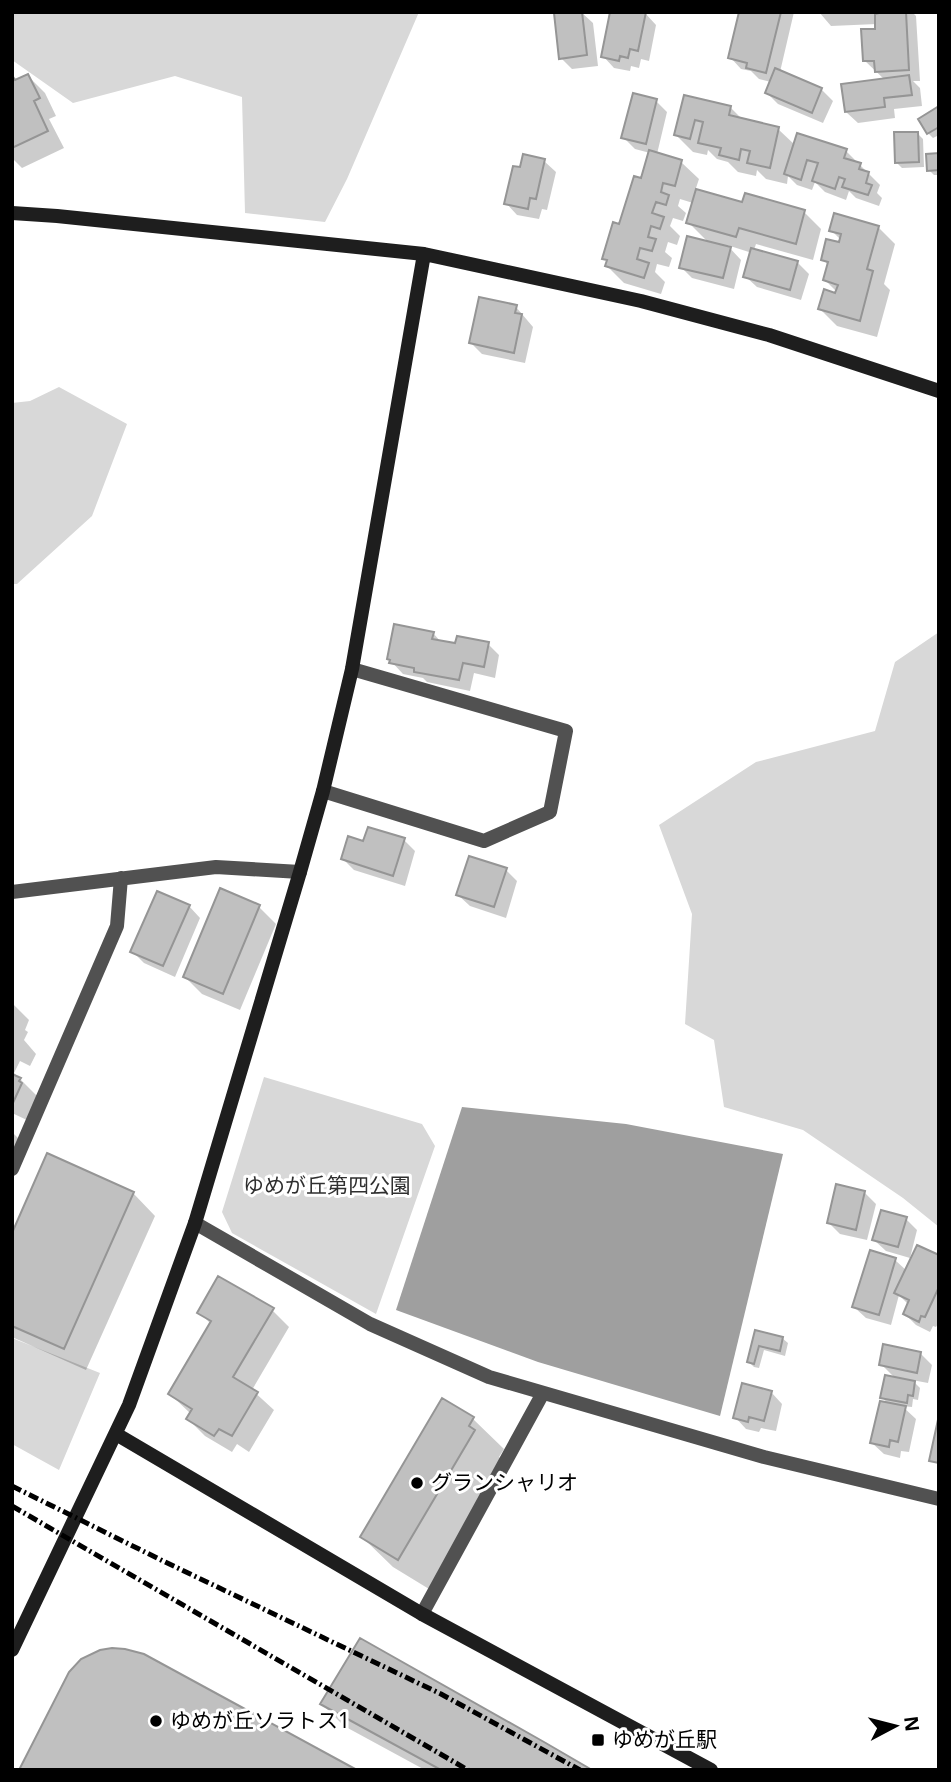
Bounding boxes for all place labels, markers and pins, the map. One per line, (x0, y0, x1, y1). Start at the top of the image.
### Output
place label: グランシャリオ (431, 1468, 578, 1496)
marker: グランシャリオ (409, 1475, 425, 1491)
place label: ゆめが丘ソラトス1 (170, 1706, 350, 1734)
marker: ゆめが丘ソラトス1 (148, 1713, 164, 1729)
place label: ゆめが丘駅 (612, 1725, 717, 1753)
marker: ゆめが丘駅 (590, 1732, 606, 1748)

